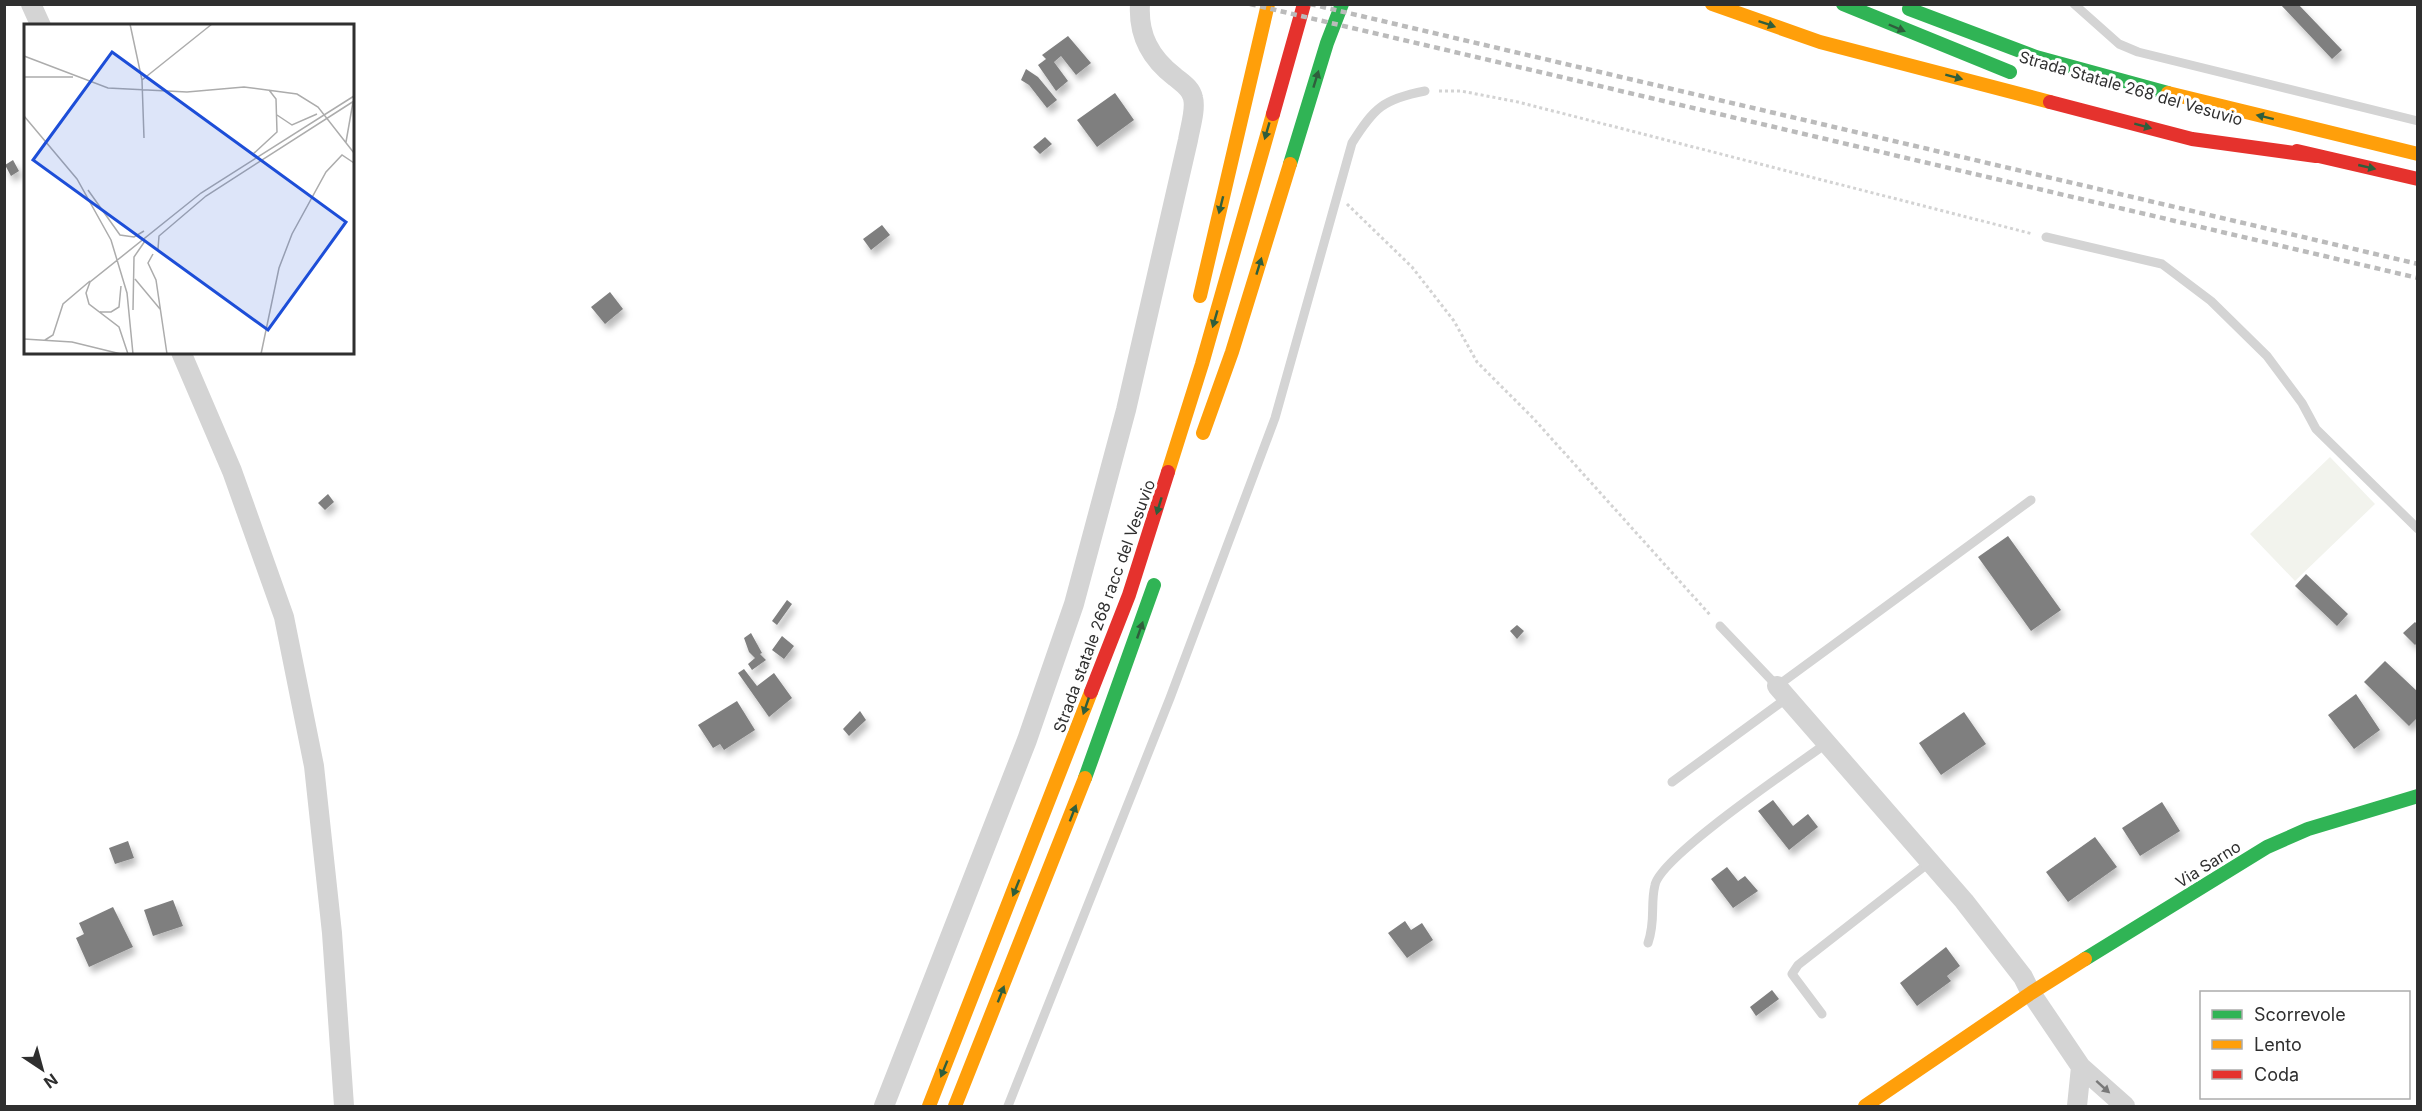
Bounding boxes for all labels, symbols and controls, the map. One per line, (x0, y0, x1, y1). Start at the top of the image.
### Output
one-way arrow (1758, 20, 1776, 30)
one-way arrow (1888, 23, 1906, 33)
inset map (24, 24, 354, 354)
street label: Strada Statale 268 del Vesuvio (2017, 46, 2245, 130)
one-way arrow (1312, 70, 1321, 88)
one-way arrow (1945, 73, 1963, 83)
one-way arrow (2256, 112, 2274, 122)
one-way arrow (1262, 122, 1271, 140)
one-way arrow (2134, 122, 2152, 132)
one-way arrow (2358, 163, 2376, 173)
one-way arrow (1216, 195, 1226, 214)
one-way arrow (1255, 257, 1264, 275)
one-way arrow (1210, 310, 1219, 328)
street label: Strada statale 268 racc del Vesuvio (1049, 477, 1159, 735)
one-way arrow (1153, 497, 1163, 515)
one-way arrow (1135, 620, 1145, 638)
one-way arrow (1081, 697, 1090, 715)
one-way arrow (1068, 803, 1078, 821)
street label: Via Sarno (2172, 836, 2244, 892)
one-way arrow (1011, 879, 1020, 897)
one-way arrow (996, 985, 1006, 1003)
legend (2200, 991, 2410, 1099)
text: Scorrevole (2254, 1004, 2346, 1025)
text: Lento (2254, 1034, 2302, 1055)
north arrow (12, 1039, 72, 1099)
one-way arrow (938, 1060, 948, 1078)
text: Coda (2254, 1064, 2299, 1085)
text: N (40, 1069, 62, 1093)
one-way arrow (2095, 1080, 2110, 1093)

